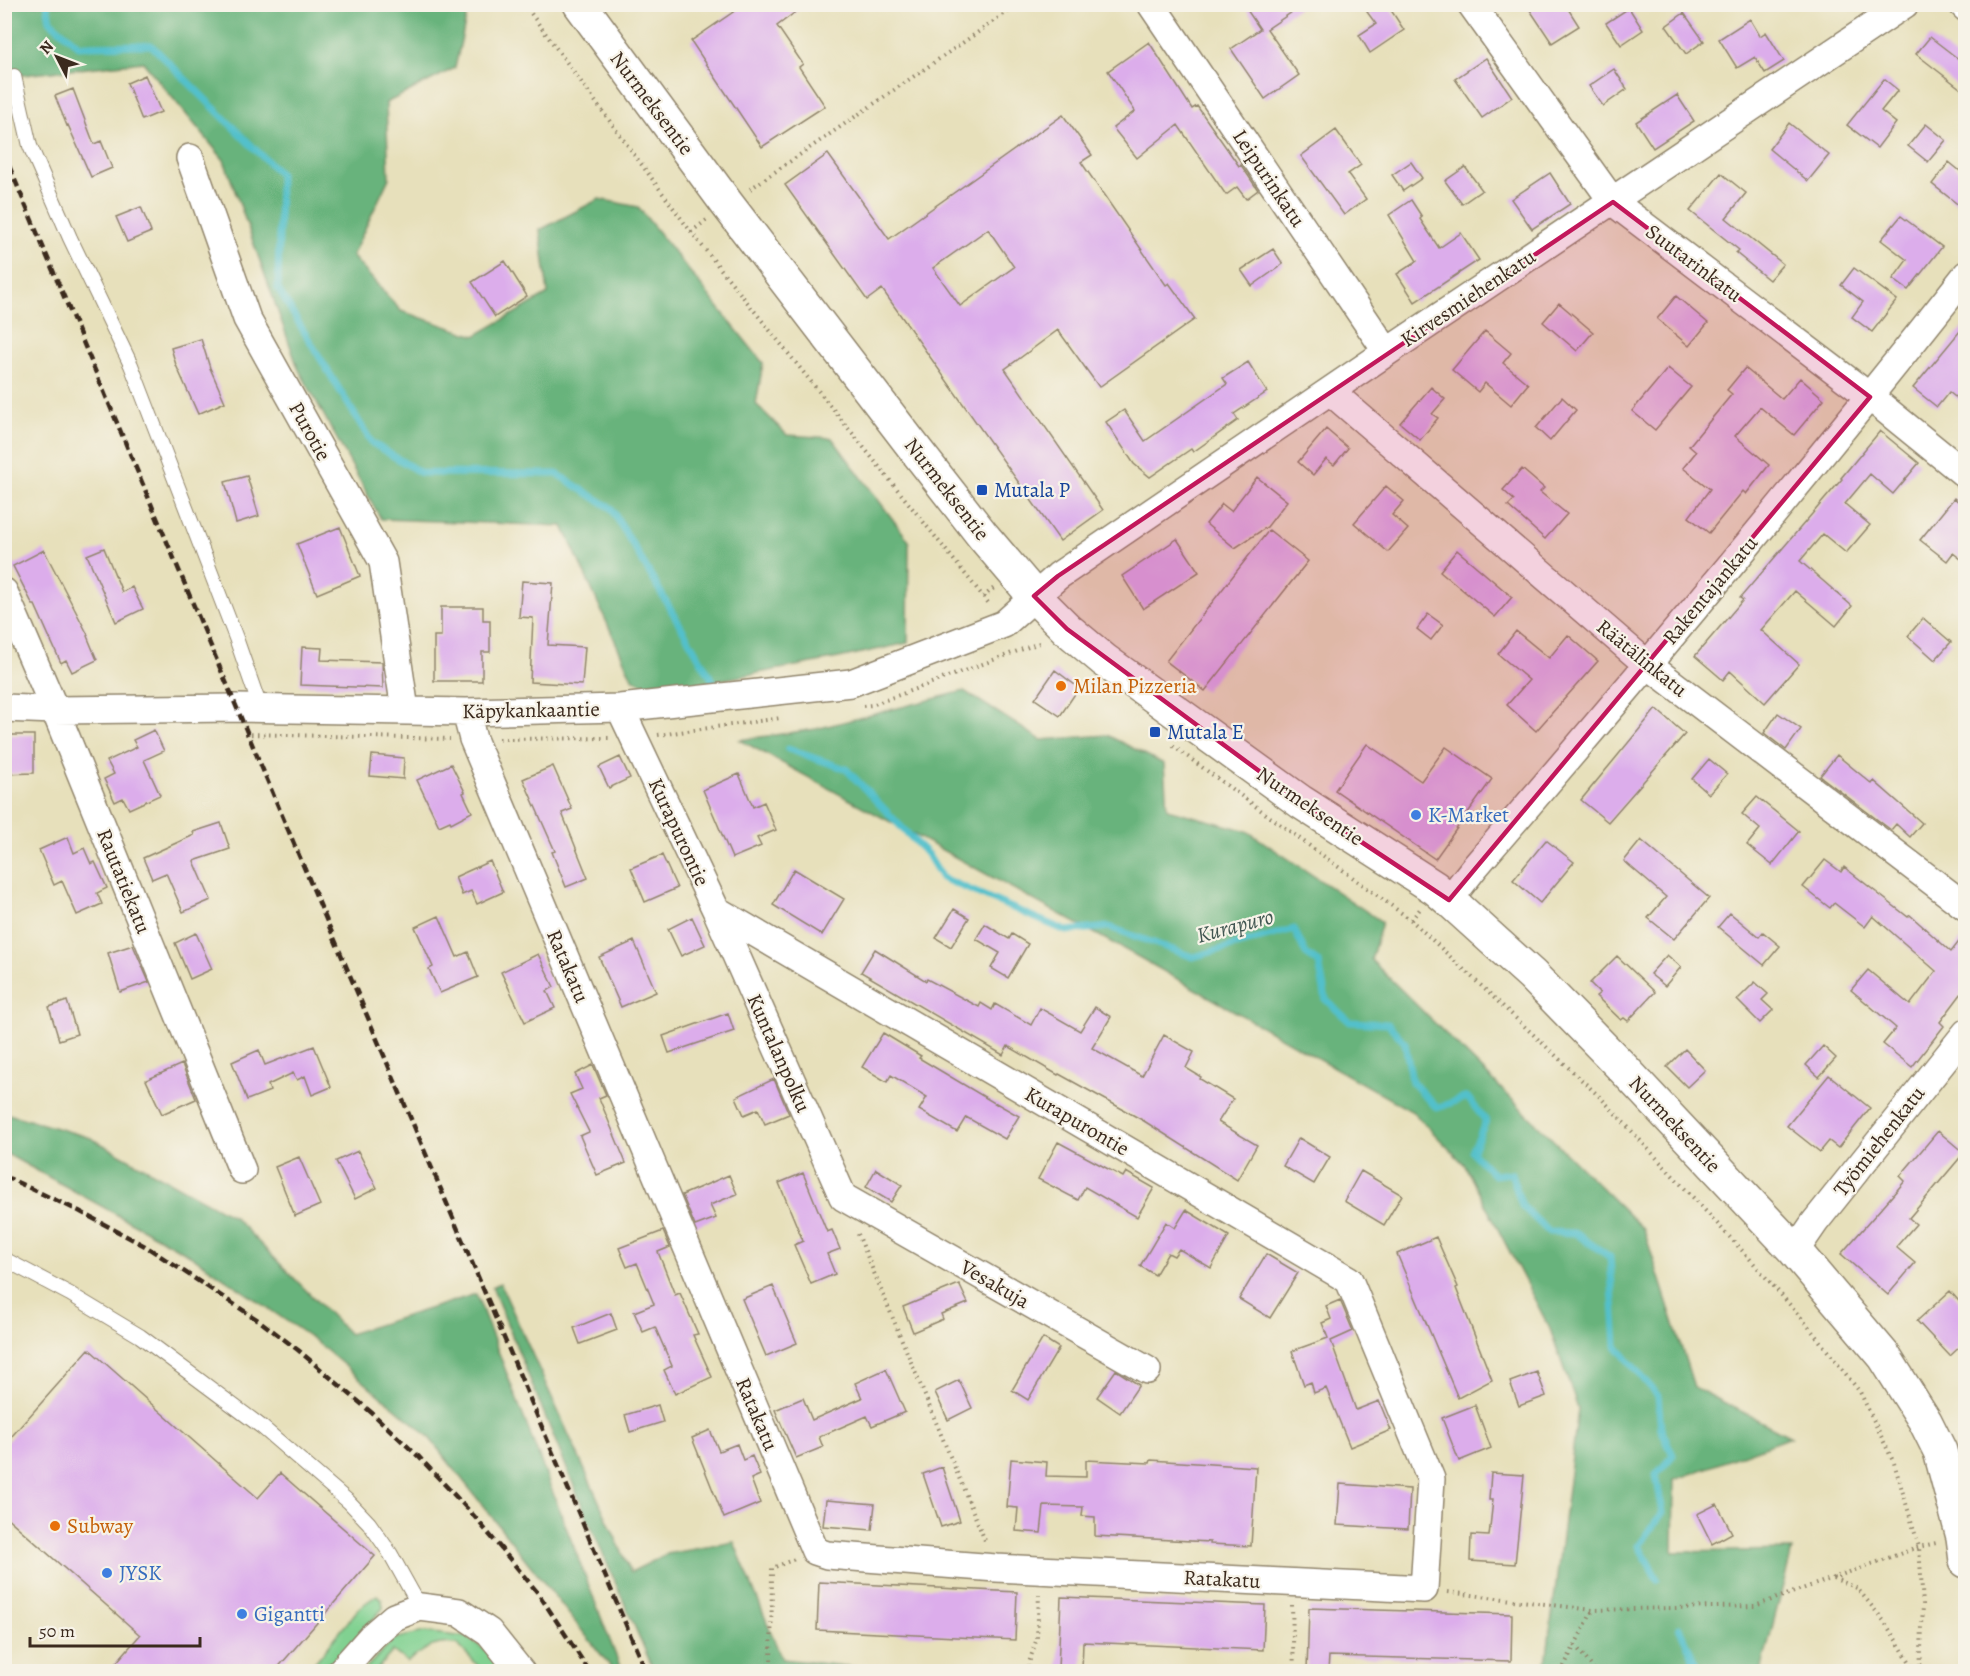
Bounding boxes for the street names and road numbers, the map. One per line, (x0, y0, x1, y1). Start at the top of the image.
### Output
street label: Nurmeksentie (604, 45, 700, 161)
street label: Leipurinkatu (1226, 124, 1312, 233)
street label: Suutarinkatu (1640, 217, 1749, 309)
street label: Kirvesmiehenkatu (1395, 242, 1542, 354)
street label: Purotie (282, 396, 338, 466)
street label: Nurmeksentie (898, 432, 996, 546)
street label: Rakentajankatu (1656, 529, 1764, 651)
street label: Räätälinkatu (1591, 613, 1694, 704)
street label: Käpykankaantie (462, 695, 600, 725)
street label: Nurmeksentie (1251, 760, 1369, 852)
street label: Kurapurontie (642, 773, 716, 891)
street label: Rautatiekatu (90, 824, 158, 938)
street label: Ratakatu (540, 925, 596, 1007)
street label: Kuntalanpolku (740, 989, 818, 1117)
street label: Nurmeksentie (1623, 1069, 1727, 1179)
street label: Kurapurontie (1020, 1080, 1134, 1162)
street label: Työmiehenkatu (1827, 1080, 1931, 1202)
street label: Vesakuja (954, 1252, 1035, 1315)
street label: Ratakatu (729, 1373, 785, 1455)
street label: Ratakatu (1183, 1563, 1262, 1595)

